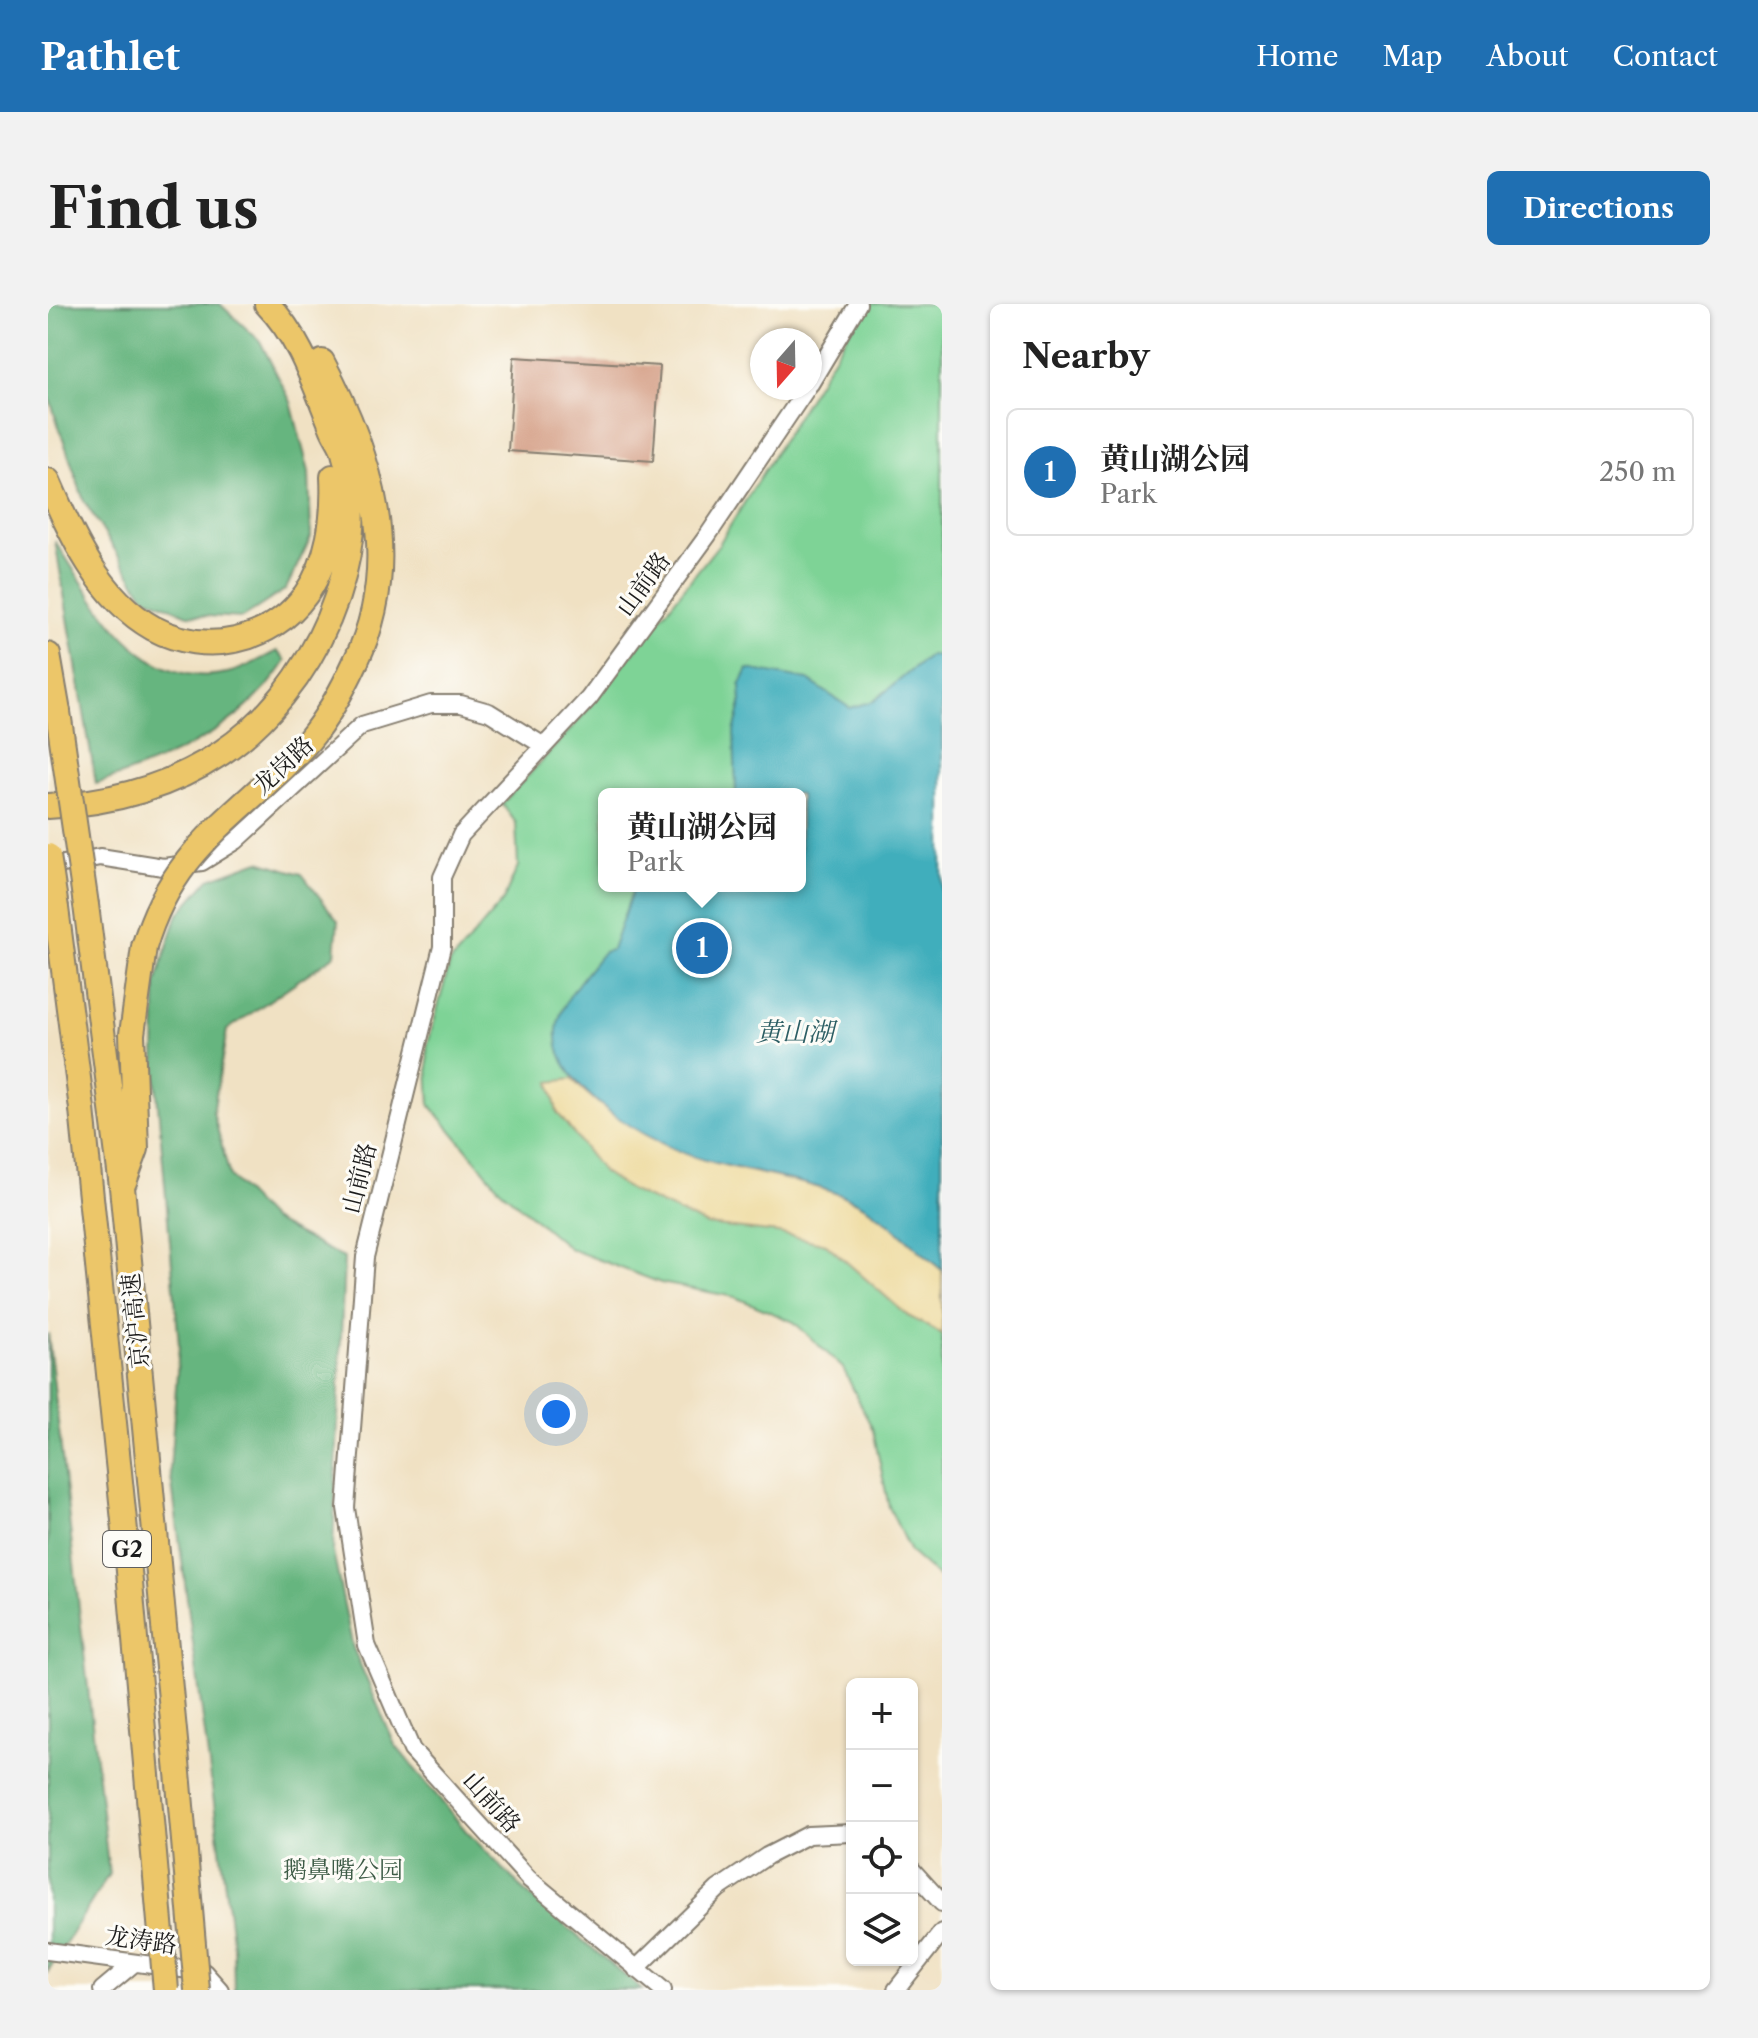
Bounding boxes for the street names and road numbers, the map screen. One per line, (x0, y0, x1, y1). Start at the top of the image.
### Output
street label: 山前路 (610, 546, 676, 622)
street label: 龙岗路 (247, 730, 319, 800)
street label: 山前路 (336, 1140, 382, 1216)
street label: 京沪高速 (116, 1272, 154, 1370)
road number: G2 (103, 1531, 151, 1567)
street label: 山前路 (457, 1766, 527, 1838)
street label: 龙涛路 (103, 1921, 179, 1959)

